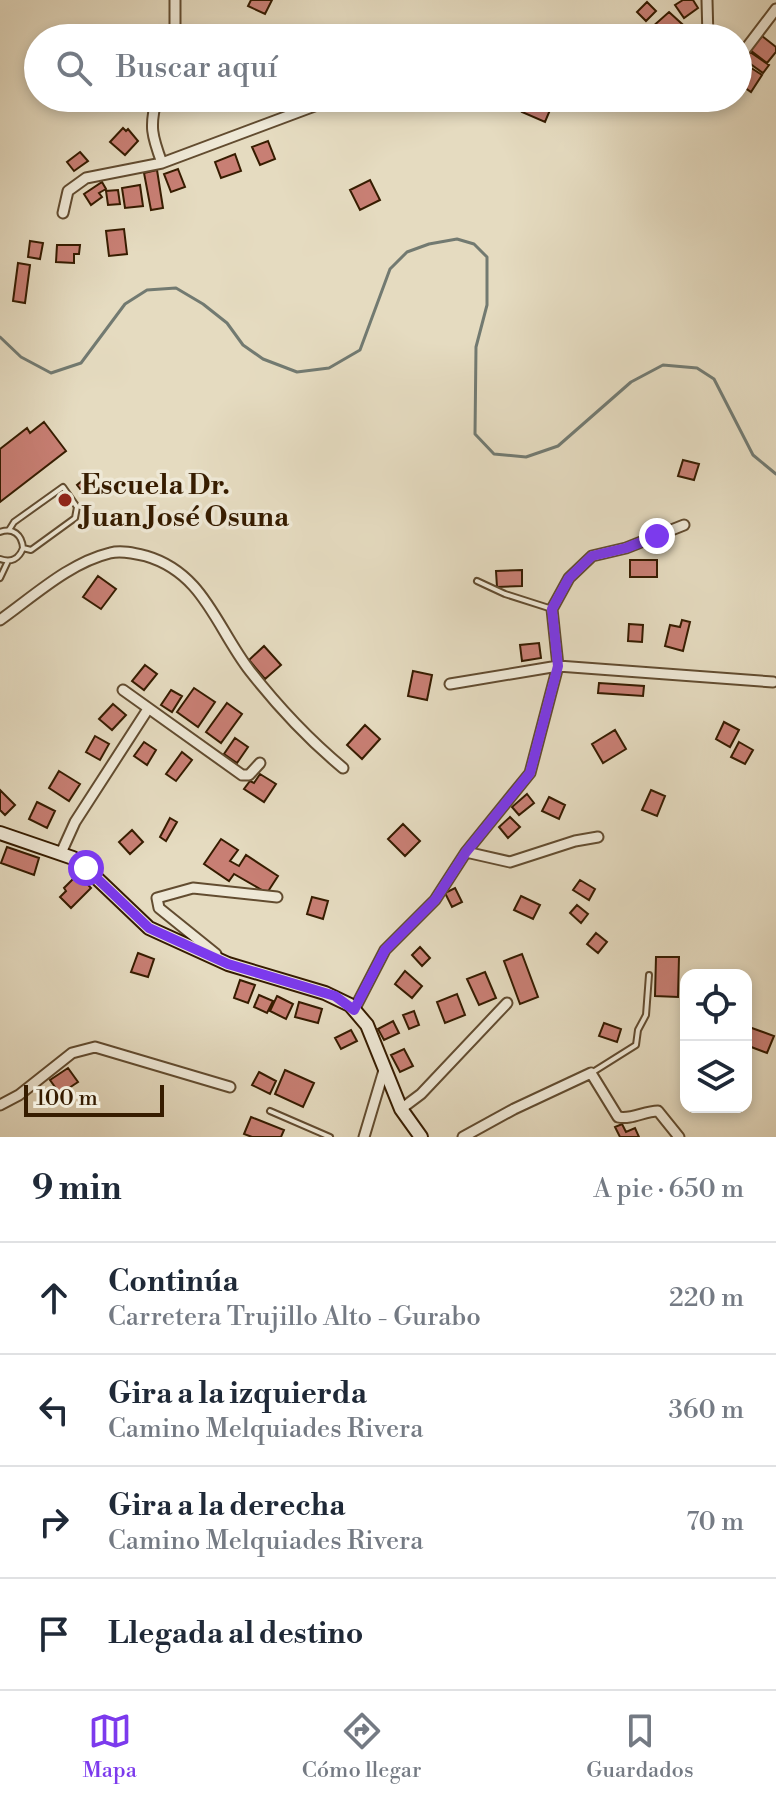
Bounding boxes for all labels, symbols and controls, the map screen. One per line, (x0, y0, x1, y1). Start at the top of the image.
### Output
search box (24, 24, 752, 112)
icon: search (52, 46, 96, 90)
text: Buscar aquí (116, 49, 278, 87)
place label: Escuela Dr. Juan José Osuna (77, 468, 290, 535)
marker: Escuela Dr. Juan José Osuna (56, 491, 74, 509)
route end (639, 518, 675, 554)
route start (68, 850, 104, 886)
map controls (680, 969, 752, 1113)
button: locate (680, 969, 752, 1041)
button: layers (680, 1041, 752, 1113)
scale bar (24, 1081, 164, 1117)
text: 100 m (36, 1085, 98, 1112)
text: 9 min (32, 1168, 122, 1210)
text: A pie · 650 m (594, 1173, 744, 1205)
text: Continúa (108, 1263, 239, 1301)
icon: ahead (32, 1276, 76, 1320)
text: 220 m (669, 1282, 744, 1314)
text: Carretera Trujillo Alto - Gurabo (108, 1301, 481, 1333)
text: Gira a la izquierda (108, 1375, 367, 1413)
icon: left (32, 1388, 76, 1432)
text: 360 m (669, 1394, 744, 1426)
text: Camino Melquiades Rivera (108, 1413, 423, 1445)
text: Gira a la derecha (108, 1487, 345, 1525)
icon: right (32, 1500, 76, 1544)
text: 70 m (686, 1506, 744, 1538)
text: Camino Melquiades Rivera (108, 1525, 423, 1557)
icon: arrive (32, 1612, 76, 1656)
text: Llegada al destino (108, 1615, 363, 1653)
tab: Mapa (82, 1709, 137, 1784)
tab: Cómo llegar (302, 1709, 421, 1784)
tab: Guardados (586, 1709, 694, 1784)

